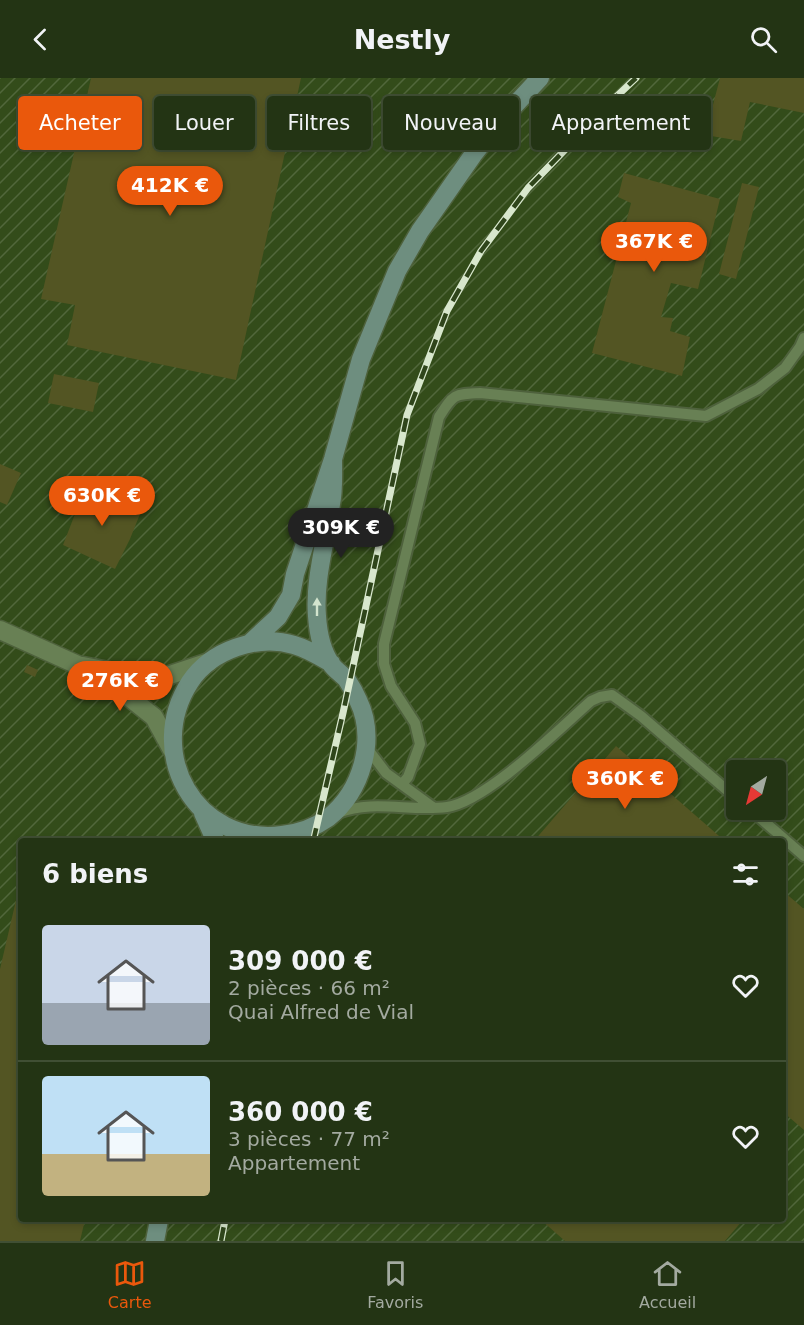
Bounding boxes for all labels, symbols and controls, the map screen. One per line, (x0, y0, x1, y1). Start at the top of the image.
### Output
icon: back (24, 23, 57, 56)
icon: search (747, 23, 780, 56)
text: Nestly (354, 24, 450, 55)
chip: Acheter (18, 96, 142, 150)
chip: Louer (154, 96, 255, 150)
chip: Filtres (267, 96, 371, 150)
chip: Nouveau (383, 96, 519, 150)
chip: Appartement (531, 96, 711, 150)
pin: 412K € (121, 166, 219, 217)
text: 412K € (131, 173, 209, 197)
pin: 367K € (605, 222, 703, 273)
text: 367K € (615, 229, 693, 253)
pin: 630K € (53, 476, 151, 527)
text: 630K € (63, 483, 141, 507)
pin: 309K € (292, 508, 390, 559)
text: 309K € (302, 515, 380, 539)
one-way arrow (312, 598, 322, 617)
pin: 276K € (71, 661, 169, 712)
text: 276K € (81, 668, 159, 692)
pin: 360K € (576, 759, 674, 810)
north arrow (726, 760, 786, 820)
map controls (726, 760, 786, 820)
text: 360K € (586, 766, 664, 790)
icon: filters (729, 858, 762, 891)
text: 6 biens (42, 859, 148, 889)
text: 309 000 € (228, 946, 373, 976)
icon: home (90, 949, 162, 1021)
icon: heart (729, 969, 762, 1002)
text: 2 pièces · 66 m² (228, 976, 390, 1000)
text: Quai Alfred de Vial (228, 1000, 414, 1024)
text: 360 000 € (228, 1097, 373, 1127)
icon: home (90, 1100, 162, 1172)
icon: heart (729, 1120, 762, 1153)
text: 3 pièces · 77 m² (228, 1127, 390, 1151)
text: Appartement (228, 1151, 360, 1175)
tab: Carte (108, 1257, 152, 1312)
tab: Favoris (367, 1257, 423, 1312)
tab: Accueil (639, 1257, 696, 1312)

